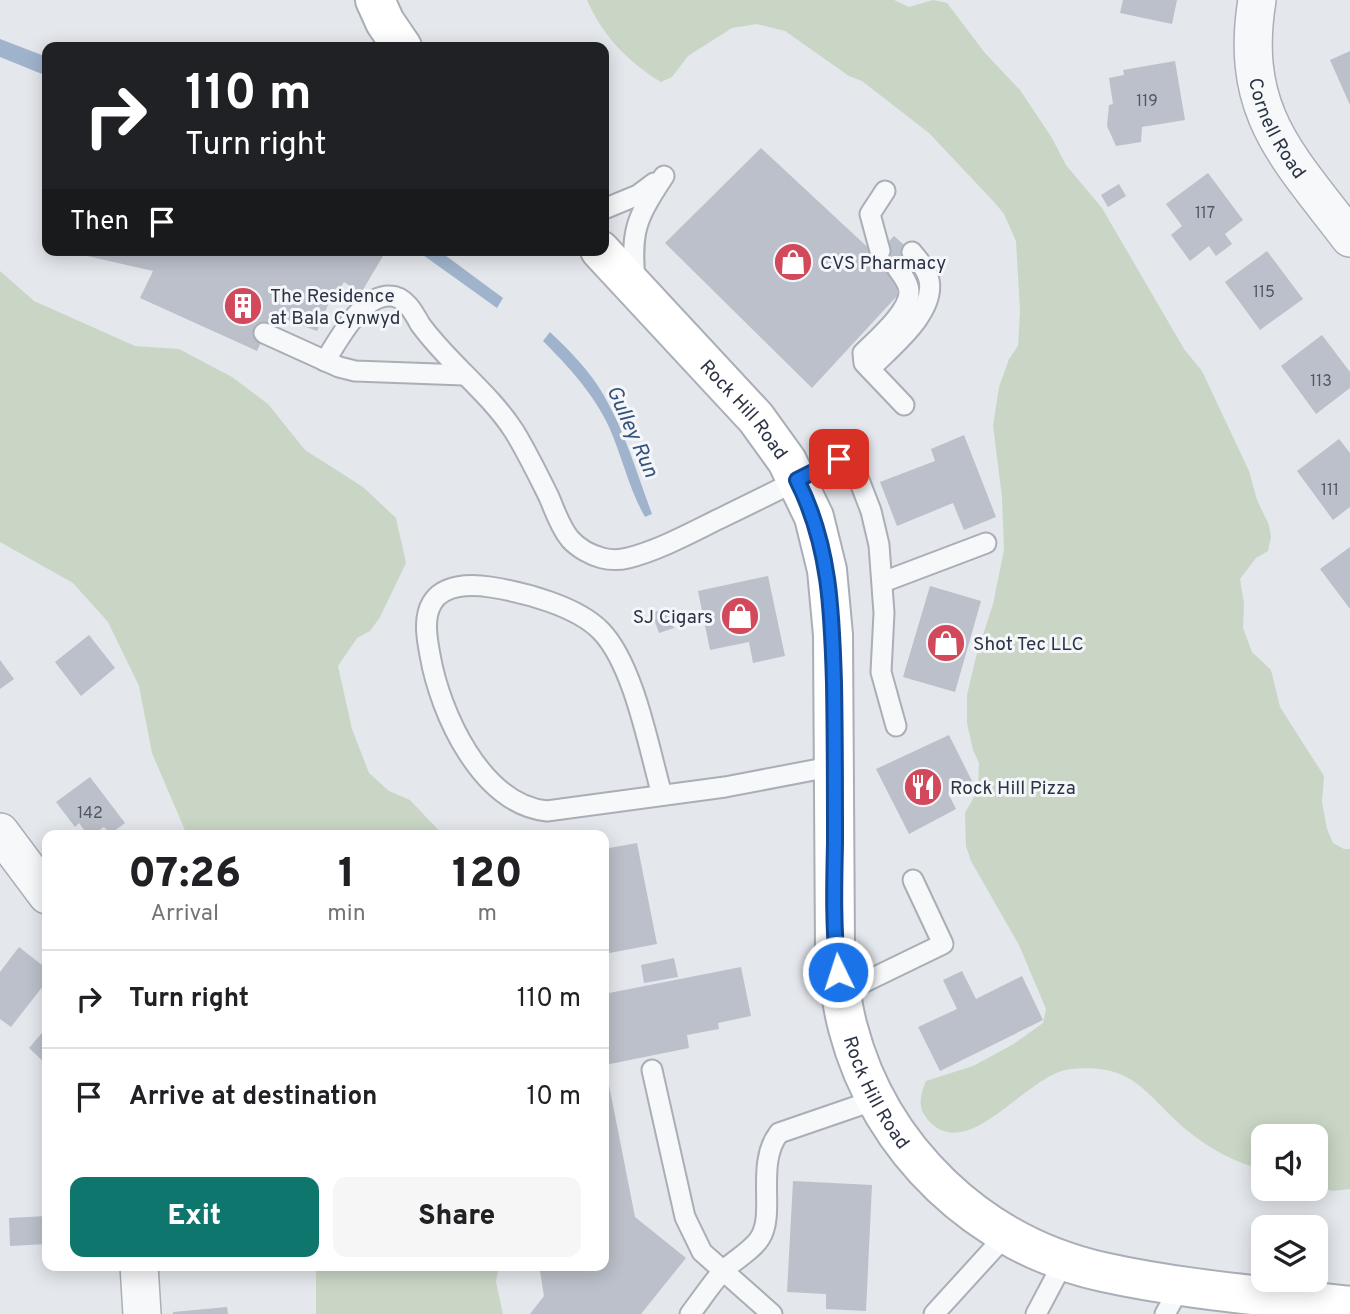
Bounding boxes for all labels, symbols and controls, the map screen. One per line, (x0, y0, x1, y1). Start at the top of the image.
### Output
text: 110 m (185, 65, 312, 127)
icon: right (70, 70, 161, 161)
street label: Cornell Road (1242, 76, 1310, 184)
house number: 119 (1136, 92, 1158, 112)
text: Turn right (185, 126, 327, 166)
icon: arrive (143, 203, 181, 241)
house number: 117 (1195, 204, 1215, 224)
text: Then (70, 206, 129, 239)
shop icon: CVS Pharmacy (772, 241, 814, 283)
place label: CVS Pharmacy (820, 252, 946, 276)
house number: 115 (1253, 283, 1275, 303)
building icon: The Residence at Bala Cynwyd (222, 285, 264, 327)
place label: The Residence at Bala Cynwyd (270, 285, 401, 331)
street label: Rock Hill Road (694, 355, 792, 465)
house number: 113 (1310, 372, 1332, 392)
water label: Gulley Run (599, 381, 664, 482)
pin (809, 429, 869, 489)
icon: arrive (820, 440, 858, 478)
house number: 111 (1321, 481, 1339, 501)
shop icon: SJ Cigars (719, 595, 761, 637)
place label: SJ Cigars (633, 606, 713, 630)
shop icon: Shot Tec LLC (925, 622, 967, 664)
place label: Shot Tec LLC (973, 633, 1084, 657)
restaurant icon: Rock Hill Pizza (902, 766, 944, 808)
place label: Rock Hill Pizza (950, 777, 1076, 801)
house number: 142 (77, 804, 103, 824)
text: 07:26 (128, 849, 241, 902)
text: 1 (338, 849, 355, 902)
text: 120 (452, 849, 523, 902)
text: Arrival (150, 900, 219, 929)
text: min (327, 900, 366, 929)
text: m (478, 900, 497, 929)
position arrow (801, 935, 875, 1009)
icon: right (70, 980, 108, 1018)
text: Turn right (129, 983, 249, 1016)
text: 110 m (517, 983, 581, 1016)
street label: Rock Hill Road (837, 1033, 914, 1155)
icon: arrive (70, 1078, 108, 1116)
text: Arrive at destination (129, 1081, 377, 1114)
text: 10 m (526, 1081, 581, 1114)
map controls (1251, 1124, 1328, 1292)
button: sound (1251, 1124, 1328, 1201)
button: Exit (70, 1177, 319, 1257)
button: Share (333, 1177, 581, 1257)
button: layers (1251, 1215, 1328, 1292)

